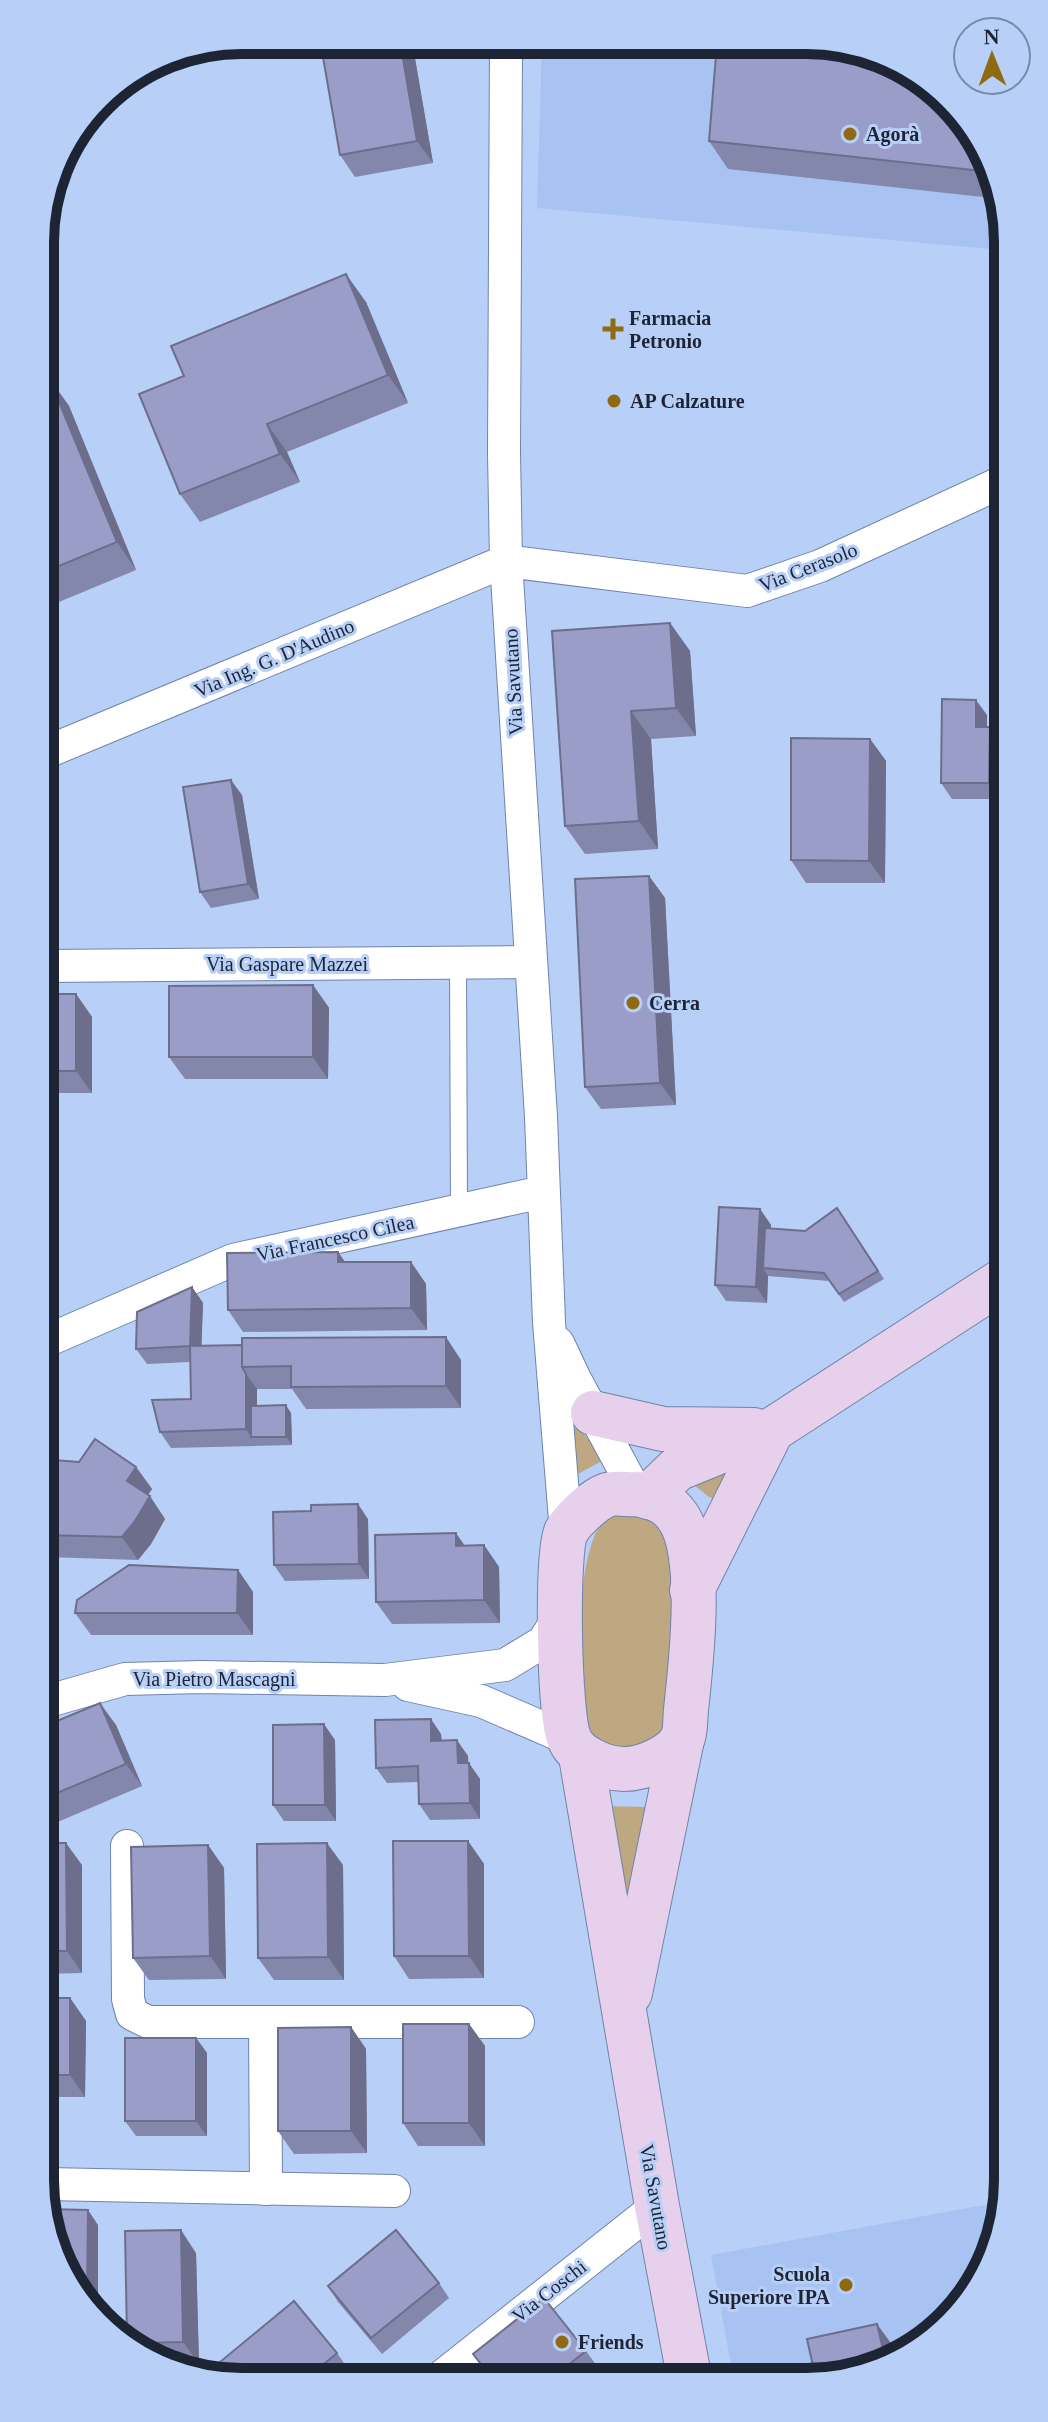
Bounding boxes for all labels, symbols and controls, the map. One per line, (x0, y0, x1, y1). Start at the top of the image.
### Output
north arrow (952, 16, 1032, 96)
text: N (983, 24, 1000, 49)
place label: Agorà (866, 123, 919, 146)
marker: Agorà (841, 125, 859, 143)
place label: Farmacia Petronio (629, 307, 711, 352)
marker: Farmacia Petronio (604, 320, 622, 338)
place label: AP Calzature (630, 390, 745, 412)
marker: AP Calzature (605, 392, 623, 410)
street label: Via Cerasolo (756, 538, 860, 596)
street label: Via Ing. G. D'Audino (191, 614, 358, 703)
street label: Via Savutano (499, 628, 527, 736)
street label: Via Gaspare Mazzei (206, 953, 368, 976)
place label: Cerra (649, 992, 700, 1014)
marker: Cerra (624, 994, 642, 1012)
street label: Via Francesco Cilea (254, 1210, 416, 1265)
street label: Via Pietro Mascagni (132, 1668, 296, 1691)
street label: Via Savutano (636, 2142, 676, 2252)
street label: Via Coschi (507, 2255, 591, 2327)
place label: Scuola Superiore IPA (708, 2263, 831, 2309)
marker: Scuola Superiore IPA (837, 2276, 855, 2294)
place label: Friends (578, 2331, 644, 2353)
marker: Friends (553, 2333, 571, 2351)

